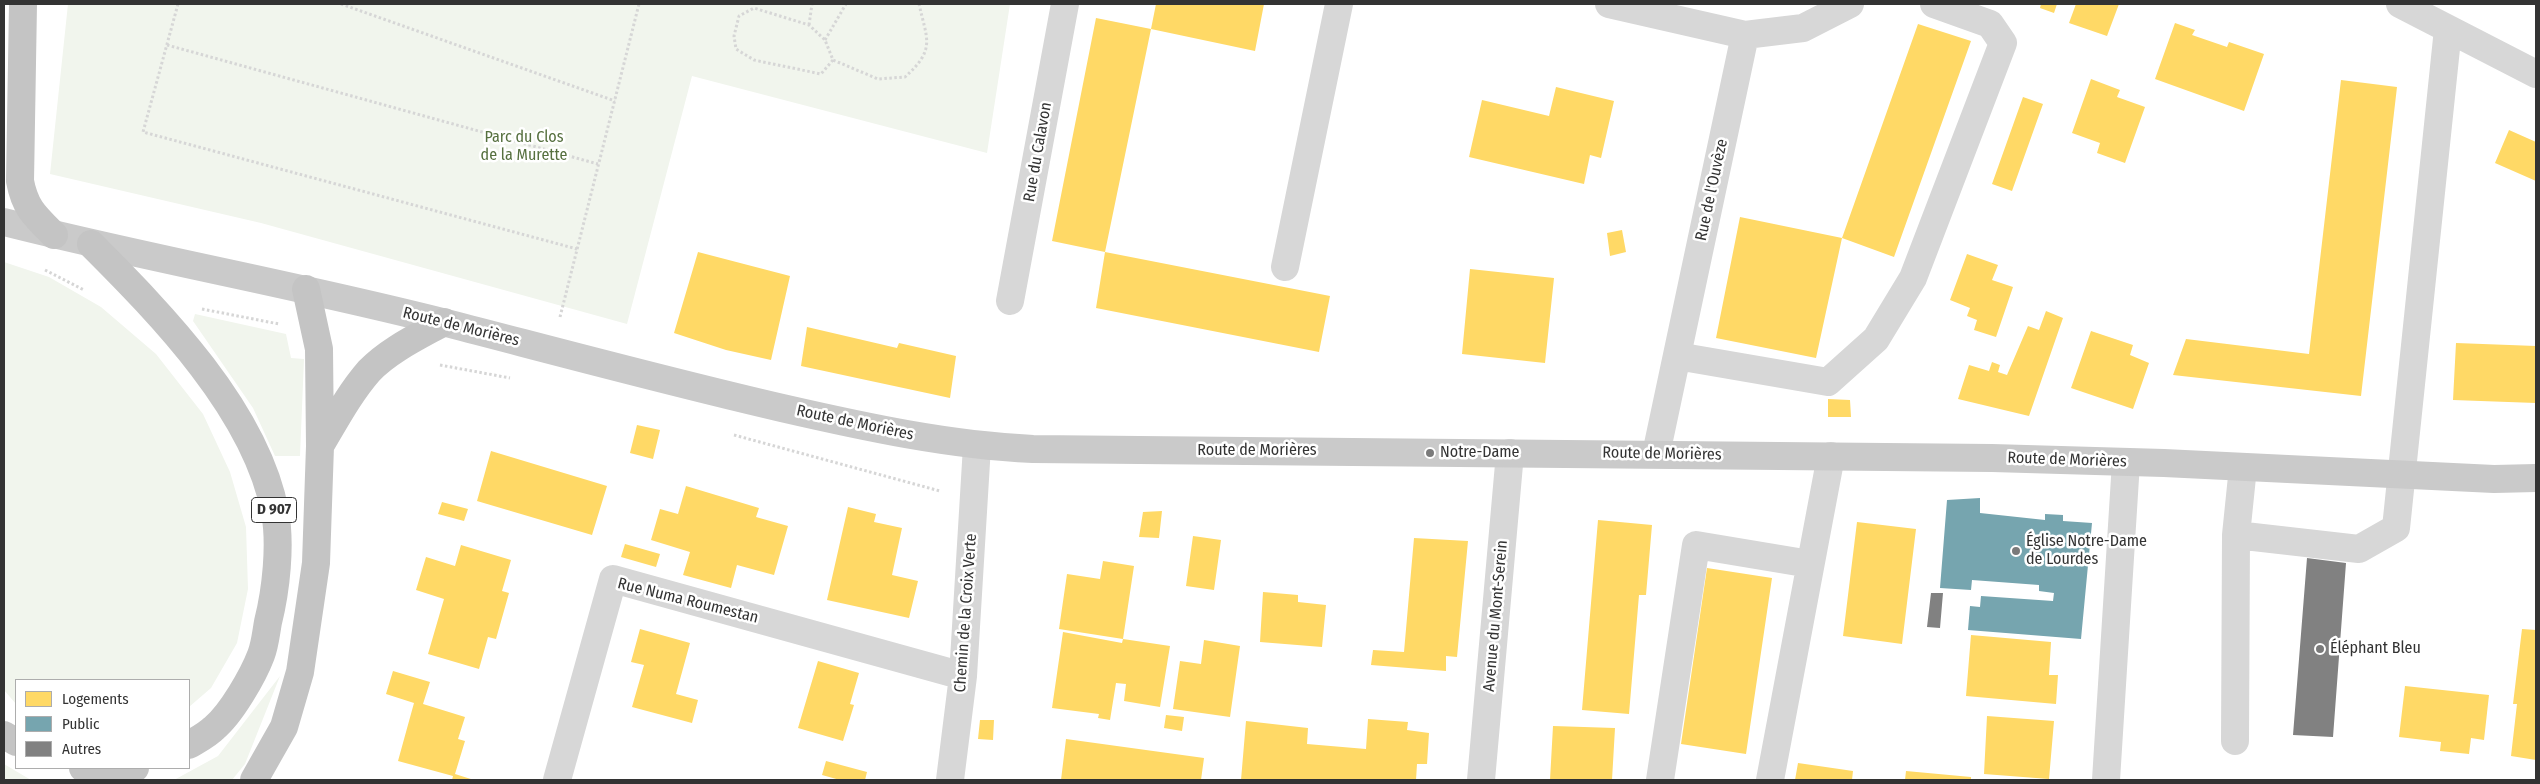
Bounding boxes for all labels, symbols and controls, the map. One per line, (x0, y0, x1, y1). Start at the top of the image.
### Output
street label: Rue du Calavon (1020, 101, 1056, 203)
park label: Parc du Clos de la Murette (481, 128, 567, 166)
street label: Rue de l'Ouvèze (1692, 137, 1732, 243)
street label: Route de Morières (401, 303, 521, 351)
street label: Route de Morières (795, 401, 915, 445)
street label: Route de Morières (1197, 441, 1317, 461)
place label: Notre-Dame (1440, 443, 1519, 463)
street label: Route de Morières (1602, 443, 1722, 465)
marker: Notre-Dame (1424, 447, 1436, 459)
street label: Route de Morières (2007, 448, 2127, 472)
road number: D 907 (252, 498, 296, 522)
place label: Église Notre-Dame de Lourdes (2026, 532, 2147, 570)
street label: Chemin de la Croix Verte (951, 533, 981, 693)
street label: Avenue du Mont-Serein (1480, 539, 1512, 693)
marker: Église Notre-Dame de Lourdes (2010, 545, 2022, 557)
street label: Rue Numa Roumestan (616, 574, 760, 628)
place label: Éléphant Bleu (2330, 639, 2421, 659)
marker: Éléphant Bleu (2314, 643, 2326, 655)
legend (15, 679, 190, 769)
text: Logements (62, 690, 129, 708)
text: Public (62, 715, 99, 733)
text: Autres (62, 740, 101, 758)

